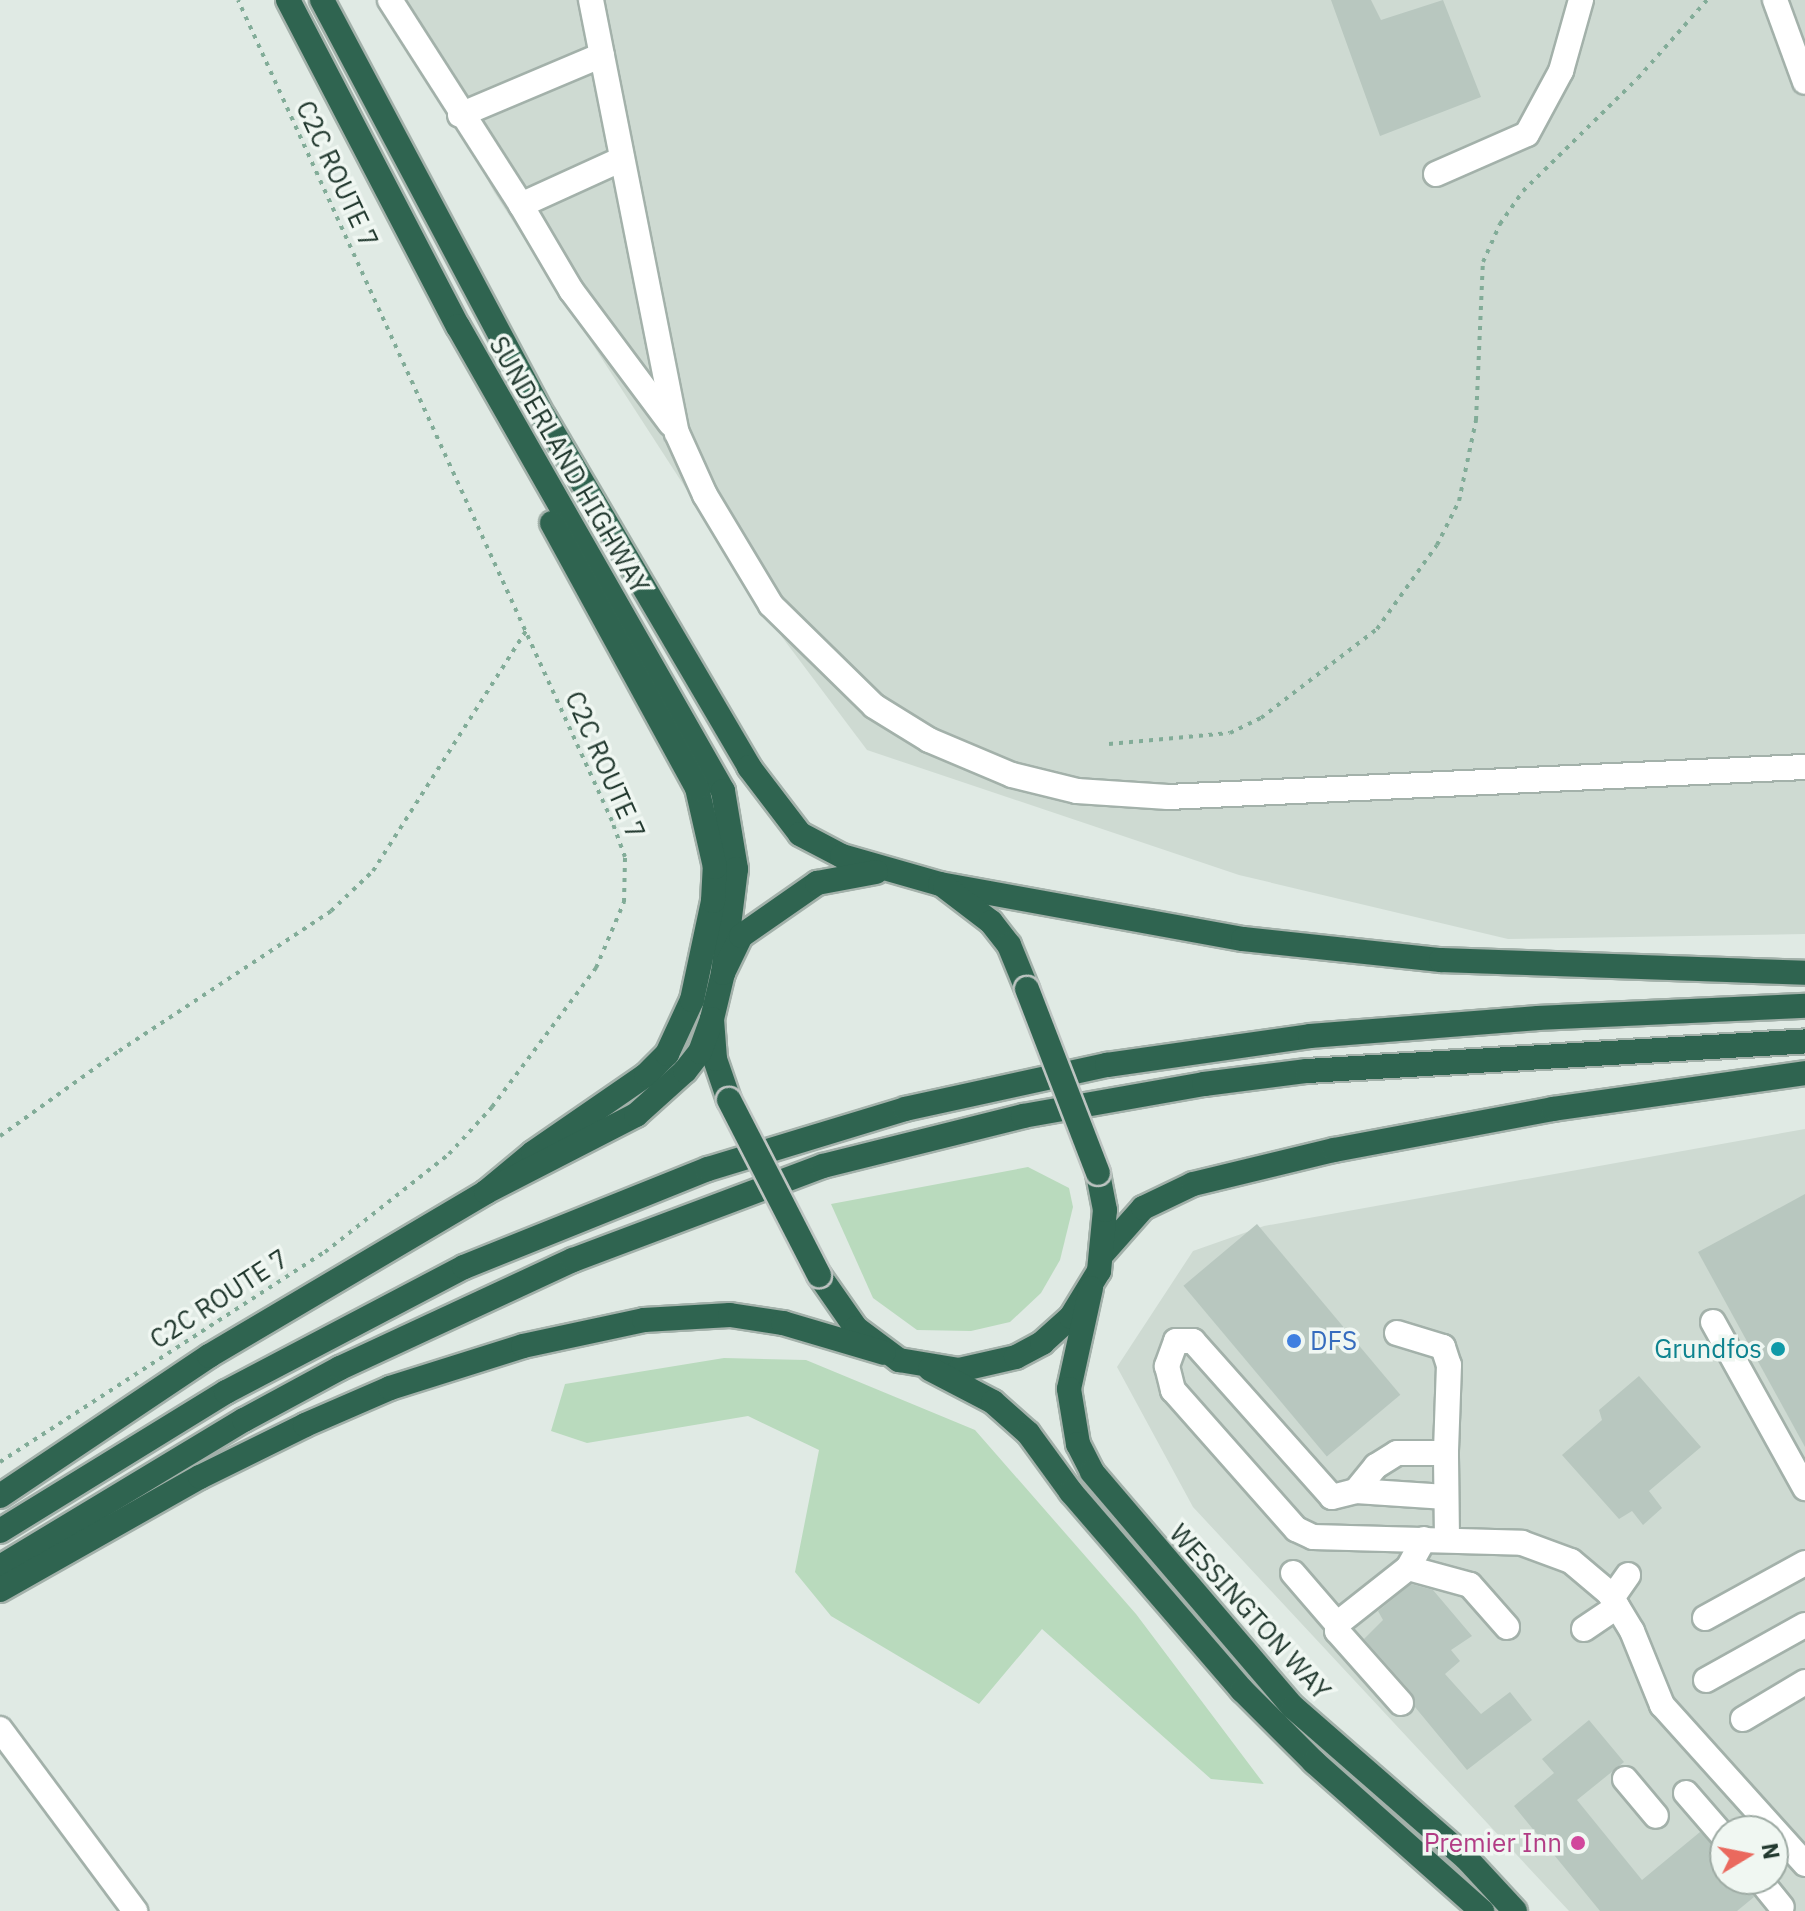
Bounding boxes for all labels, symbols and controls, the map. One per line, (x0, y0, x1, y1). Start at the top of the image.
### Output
street label: C2C ROUTE 7 (289, 96, 385, 252)
street label: SUNDERLAND HIGHWAY (483, 331, 655, 599)
street label: C2C ROUTE 7 (559, 686, 651, 844)
street label: C2C ROUTE 7 (144, 1243, 294, 1355)
place label: DFS (1310, 1325, 1357, 1357)
marker: DFS (1285, 1332, 1303, 1350)
place label: Grundfos (1654, 1333, 1762, 1365)
marker: Grundfos (1769, 1340, 1787, 1358)
street label: WESSINGTON WAY (1163, 1518, 1337, 1706)
north arrow (1709, 1815, 1789, 1895)
place label: Premier Inn (1424, 1827, 1562, 1859)
marker: Premier Inn (1569, 1834, 1587, 1852)
text: N (1755, 1841, 1787, 1861)

